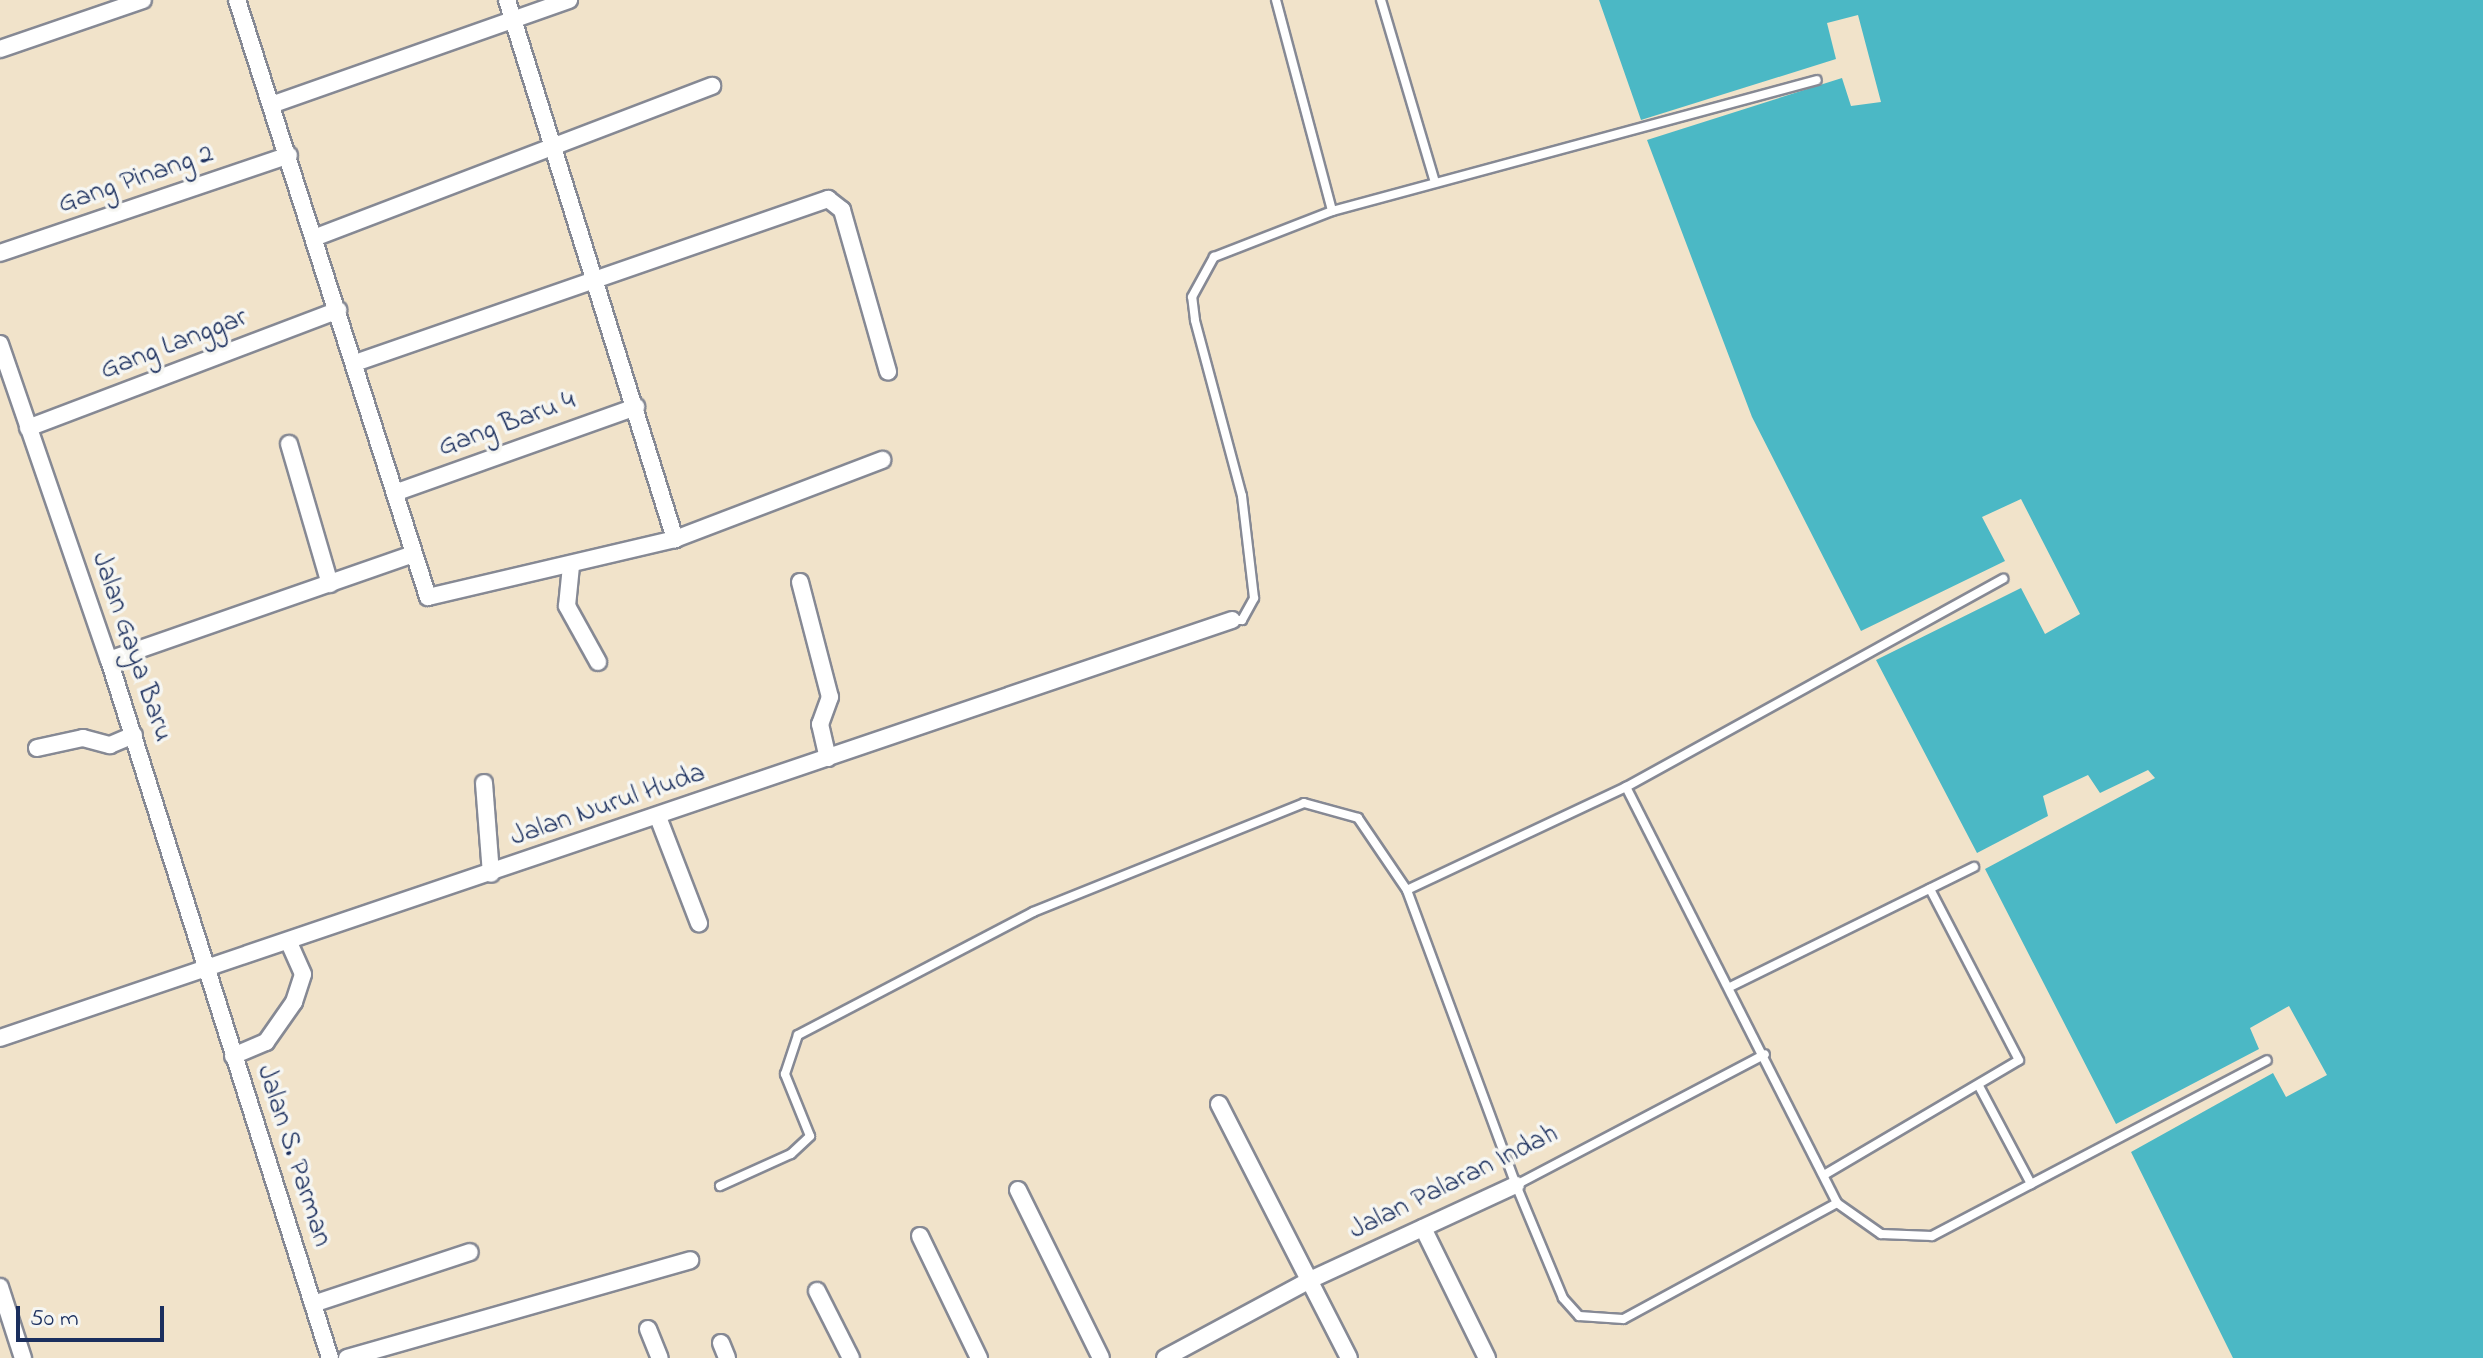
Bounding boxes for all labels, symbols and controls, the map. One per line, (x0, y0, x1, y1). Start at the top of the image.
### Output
street label: Gang Pinang 2 (54, 138, 218, 222)
street label: Gang Langgar (96, 302, 252, 388)
street label: Gang Baru 4 (434, 385, 580, 465)
street label: Jalan Gaya Baru (83, 548, 179, 746)
street label: Jalan Nurul Huda (506, 757, 710, 855)
street label: Jalan S. Parman (248, 1061, 338, 1251)
street label: Jalan Palaran Indah (1344, 1118, 1564, 1248)
scale bar (20, 1290, 168, 1340)
text: 50 m (30, 1302, 79, 1337)

